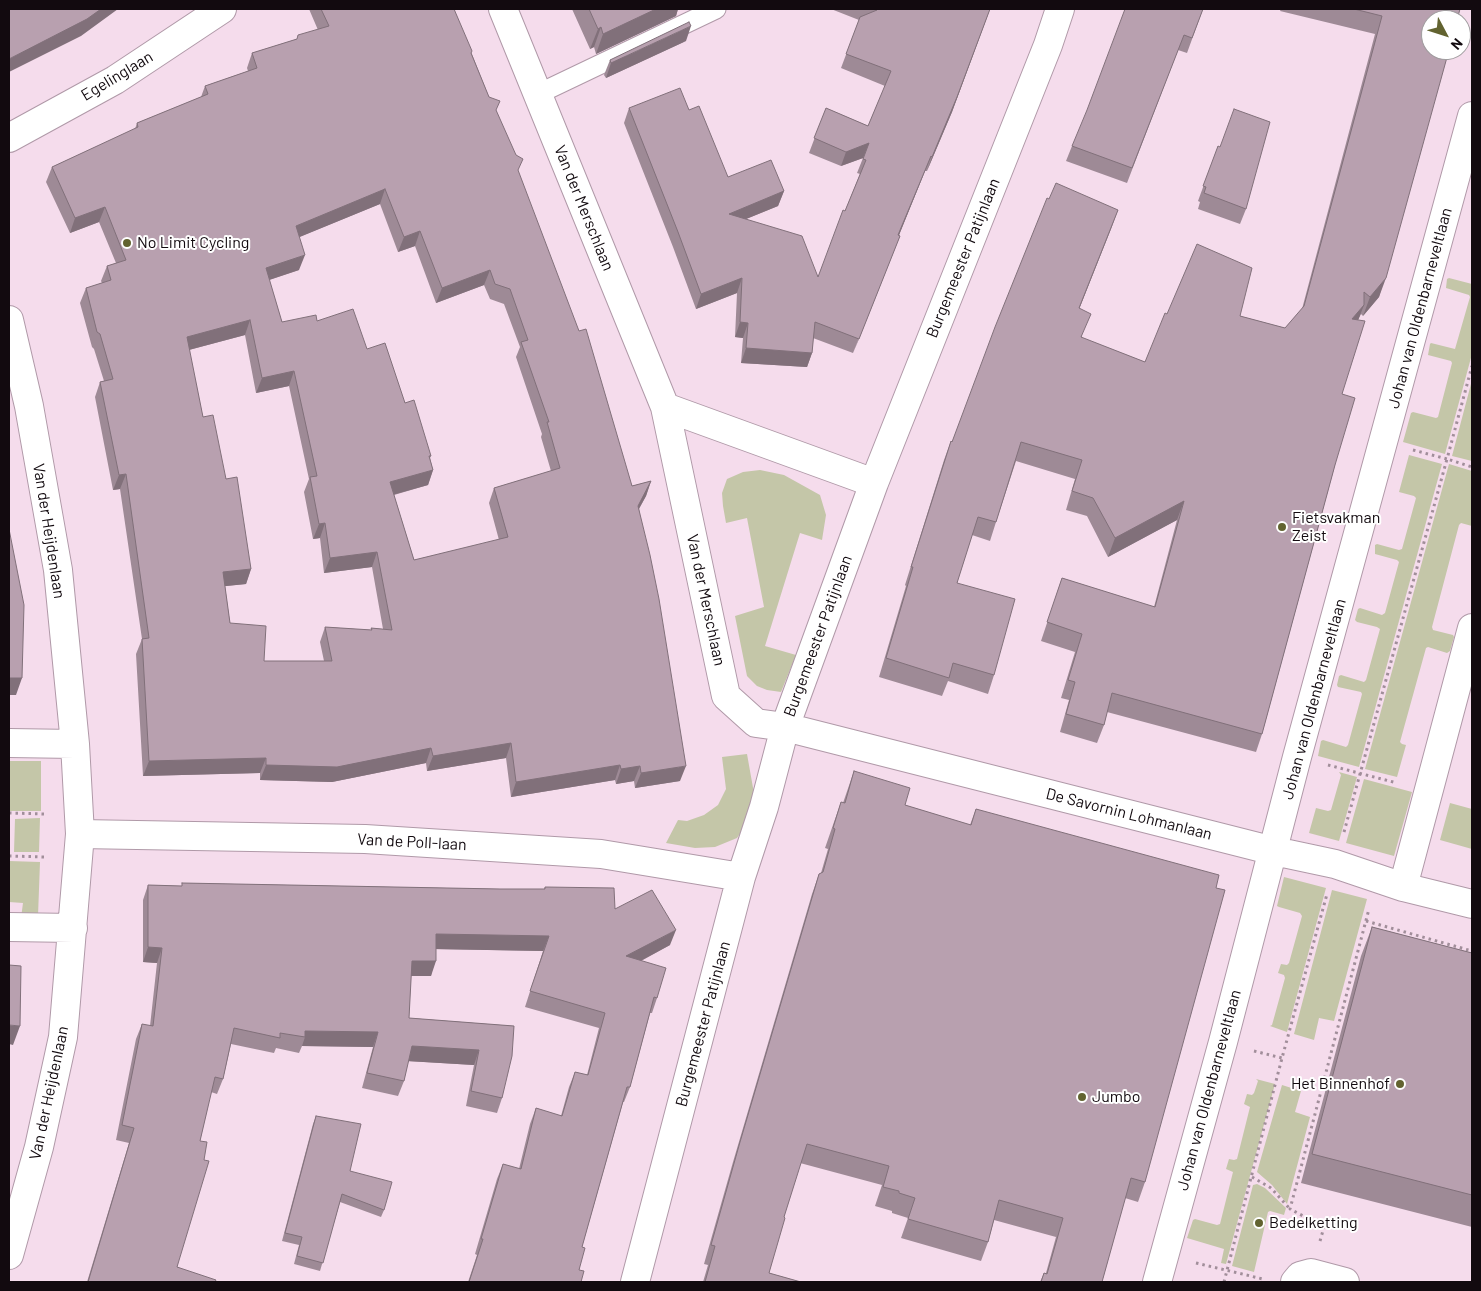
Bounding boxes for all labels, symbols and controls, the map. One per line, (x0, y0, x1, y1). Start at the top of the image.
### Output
north arrow (1421, 10, 1471, 60)
text: N (1448, 35, 1467, 53)
street label: Egelinglaan (78, 47, 156, 105)
street label: Van der Merschlaan (550, 142, 618, 274)
street label: Burgemeester Patijnlaan (922, 175, 1004, 341)
street label: Johan van Oldenbarneveltlaan (1384, 205, 1456, 411)
place label: No Limit Cycling (137, 233, 249, 253)
marker: No Limit Cycling (121, 237, 133, 249)
street label: Van der Heijdenlaan (29, 462, 69, 600)
place label: Fietsvakman Zeist (1292, 508, 1380, 546)
marker: Fietsvakman Zeist (1276, 521, 1288, 533)
street label: Van der Merschlaan (683, 532, 729, 668)
street label: Burgemeester Patijnlaan (780, 553, 856, 719)
street label: Johan van Oldenbarneveltlaan (1278, 596, 1350, 802)
street label: De Savornin Lohmanlaan (1044, 784, 1214, 844)
street label: Van de Poll-laan (357, 830, 467, 854)
street label: Burgemeester Patijnlaan (672, 939, 734, 1109)
street label: Johan van Oldenbarneveltlaan (1173, 987, 1245, 1193)
street label: Van der Heijdenlaan (25, 1024, 73, 1162)
place label: Het Binnenhof (1291, 1074, 1390, 1094)
marker: Het Binnenhof (1394, 1078, 1406, 1090)
place label: Jumbo (1092, 1087, 1140, 1107)
marker: Jumbo (1076, 1091, 1088, 1103)
place label: Bedelketting (1269, 1213, 1358, 1233)
marker: Bedelketting (1253, 1217, 1265, 1229)

